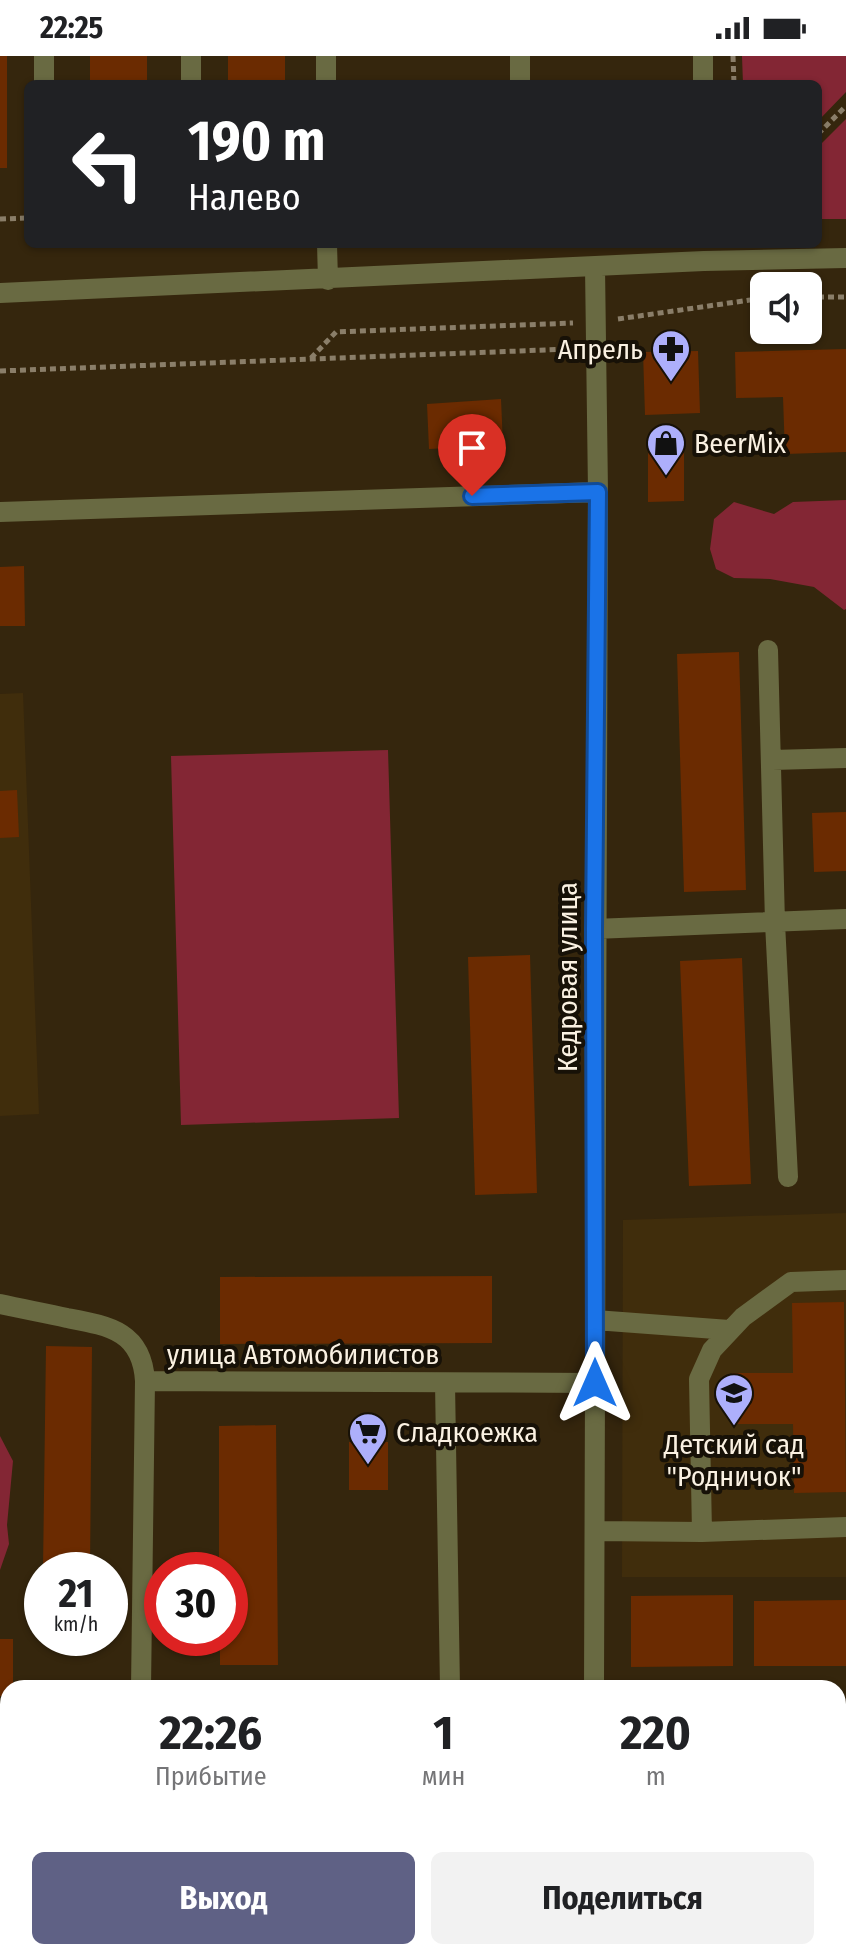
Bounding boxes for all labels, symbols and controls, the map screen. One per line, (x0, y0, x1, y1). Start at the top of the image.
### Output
text: 22:25 (40, 10, 103, 46)
text: 190 m (188, 108, 326, 175)
icon: left (56, 112, 160, 216)
text: Налево (188, 176, 301, 220)
map controls (750, 272, 822, 344)
button: sound (750, 272, 822, 344)
pharmacy icon: Апрель (650, 328, 692, 383)
place label: Апрель (558, 333, 643, 366)
pin (438, 414, 506, 496)
shop icon: BeerMix (645, 422, 687, 477)
icon: arrive (450, 426, 494, 470)
place label: BeerMix (694, 427, 787, 460)
street label: Кедровая улица (551, 882, 584, 1072)
street label: улица Автомобилистов (167, 1338, 439, 1371)
position arrow (553, 1341, 637, 1425)
school or university icon: Детский сад "Родничок" (713, 1372, 755, 1427)
supermarket icon: Сладкоежка (347, 1411, 389, 1466)
place label: Сладкоежка (396, 1416, 538, 1449)
place label: Детский сад "Родничок" (663, 1428, 804, 1493)
speed limit sign: 30 (144, 1552, 248, 1656)
text: 21 (59, 1570, 93, 1618)
text: km/h (54, 1612, 98, 1636)
text: 22:26 (159, 1704, 262, 1762)
text: 1 (433, 1704, 454, 1762)
text: 220 (620, 1704, 691, 1762)
text: Прибытие (155, 1761, 267, 1792)
text: мин (422, 1761, 465, 1792)
text: m (646, 1761, 666, 1792)
button: Выход (32, 1852, 415, 1944)
button: Поделиться (431, 1852, 814, 1944)

